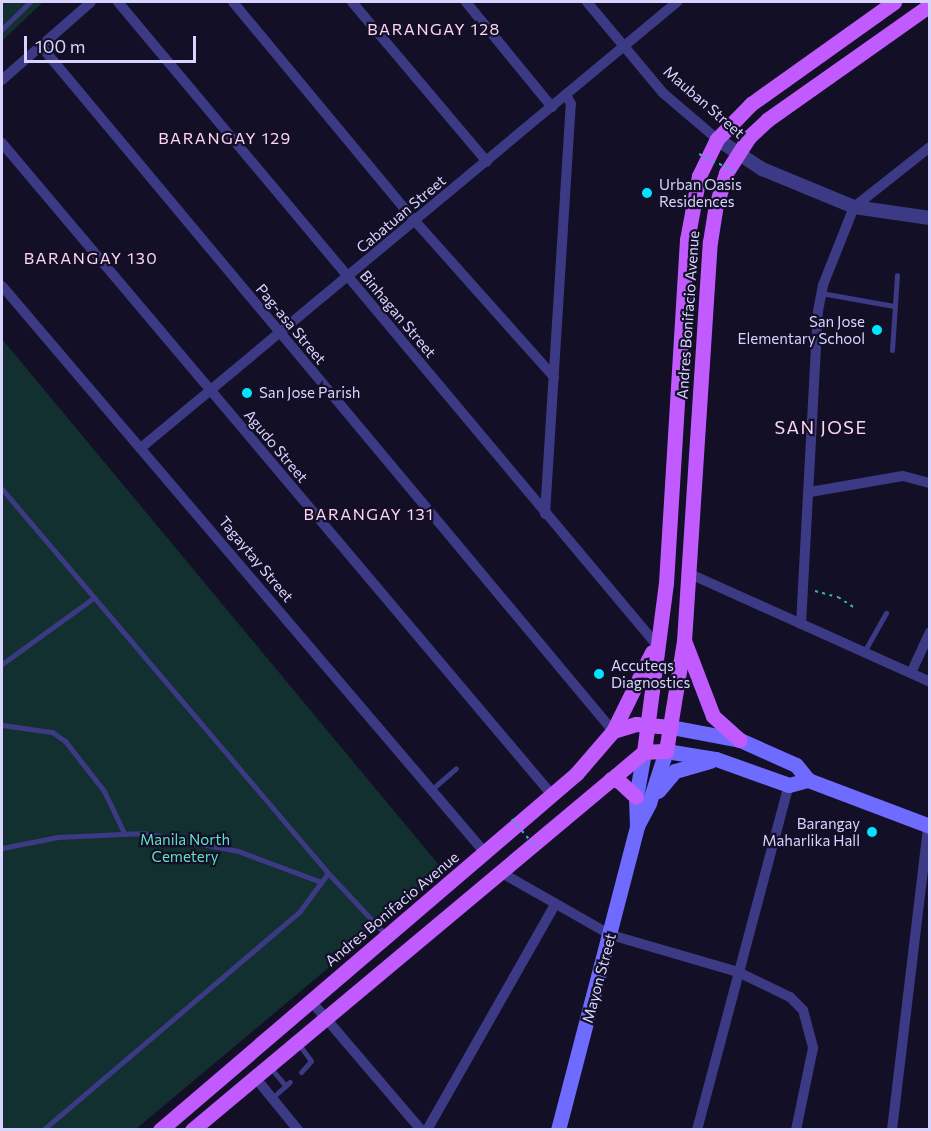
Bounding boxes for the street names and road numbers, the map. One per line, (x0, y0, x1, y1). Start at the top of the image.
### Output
street label: Mauban Street (660, 62, 748, 142)
street label: Cabatuan Street (353, 171, 449, 257)
street label: Andres Bonifacio Avenue (673, 230, 703, 400)
street label: Binhagan Street (356, 267, 440, 361)
street label: Pag-asa Street (252, 280, 330, 368)
street label: Agudo Street (240, 406, 312, 486)
street label: Tagaytay Street (215, 512, 297, 606)
street label: Andres Bonifacio Avenue (322, 848, 462, 970)
street label: Mayon Street (578, 931, 620, 1025)

